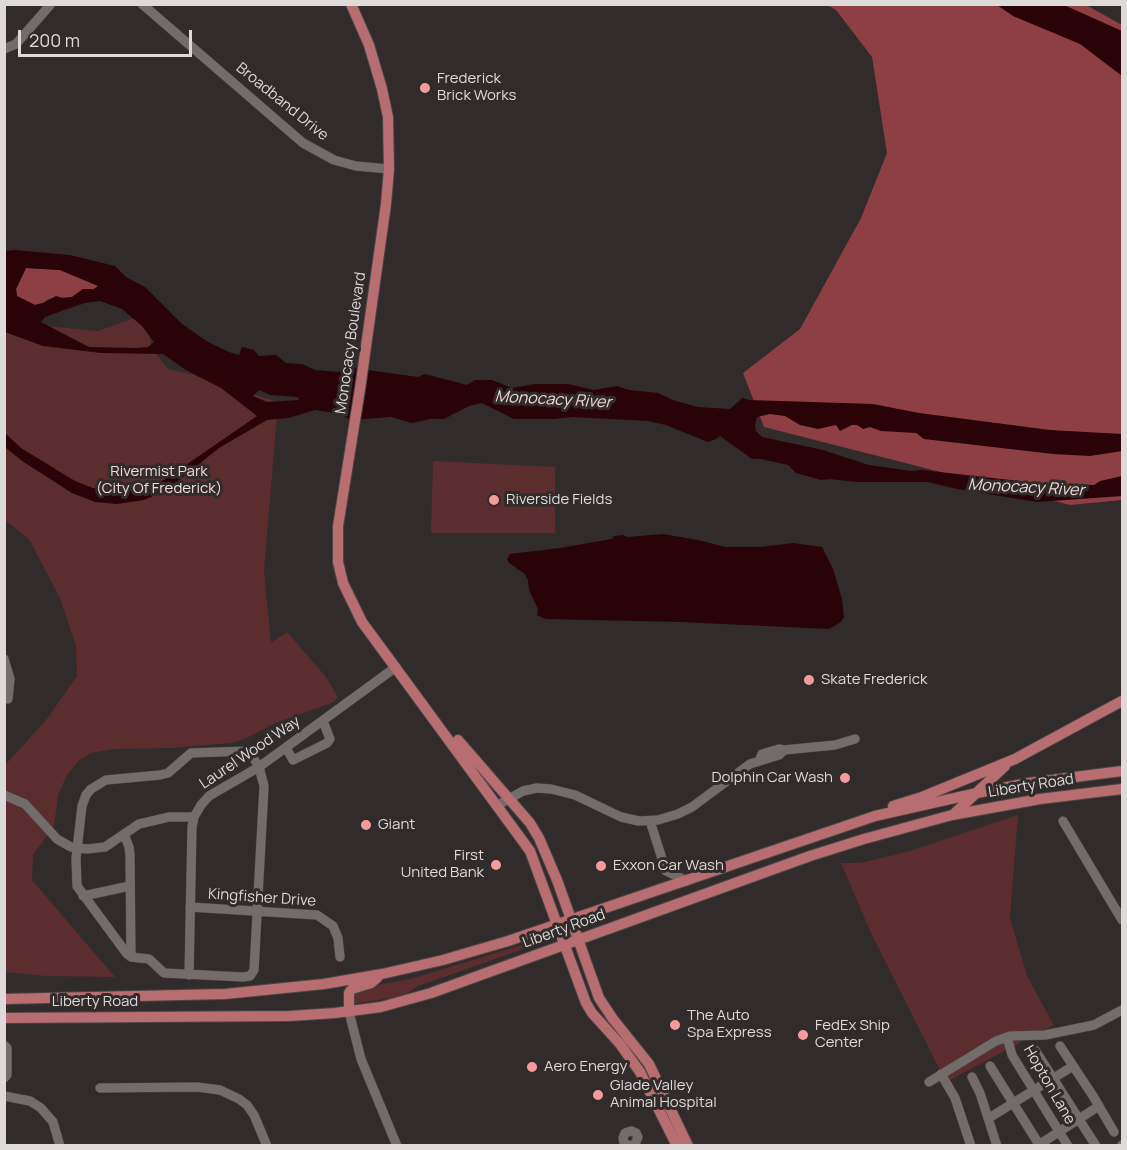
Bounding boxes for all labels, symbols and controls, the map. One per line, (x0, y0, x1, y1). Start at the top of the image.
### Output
scale bar (21, 18, 195, 56)
text: 200 m (29, 28, 80, 52)
street label: Broadband Drive (232, 59, 332, 145)
place label: Frederick Brick Works (437, 70, 516, 105)
marker: Frederick Brick Works (418, 81, 432, 95)
street label: Monocacy Boulevard (332, 271, 370, 415)
water label: Monocacy River (494, 387, 612, 413)
park label: Rivermist Park (City Of Frederick) (96, 463, 222, 498)
water label: Monocacy River (967, 475, 1085, 501)
place label: Riverside Fields (506, 491, 612, 509)
marker: Riverside Fields (487, 493, 501, 507)
place label: Skate Frederick (821, 671, 927, 689)
marker: Skate Frederick (802, 673, 816, 687)
street label: Laurel Wood Way (196, 713, 304, 793)
place label: Dolphin Car Wash (711, 769, 833, 787)
street label: Liberty Road (987, 770, 1075, 802)
marker: Dolphin Car Wash (838, 771, 852, 785)
place label: Giant (378, 816, 415, 834)
marker: Giant (359, 818, 373, 832)
place label: First United Bank (401, 847, 484, 882)
place label: Exxon Car Wash (613, 857, 724, 875)
marker: First United Bank (489, 858, 503, 872)
marker: Exxon Car Wash (594, 859, 608, 873)
street label: Kingfisher Drive (207, 885, 317, 911)
street label: Liberty Road (520, 906, 608, 952)
street label: Liberty Road (52, 993, 138, 1011)
place label: The Auto Spa Express (687, 1007, 772, 1042)
place label: FedEx Ship Center (815, 1017, 890, 1052)
marker: The Auto Spa Express (668, 1018, 682, 1032)
marker: FedEx Ship Center (796, 1028, 810, 1042)
street label: Hopton Lane (1019, 1042, 1079, 1128)
place label: Aero Energy (544, 1058, 627, 1076)
marker: Aero Energy (525, 1060, 539, 1074)
place label: Glade Valley Animal Hospital (610, 1077, 717, 1112)
marker: Glade Valley Animal Hospital (591, 1088, 605, 1102)

